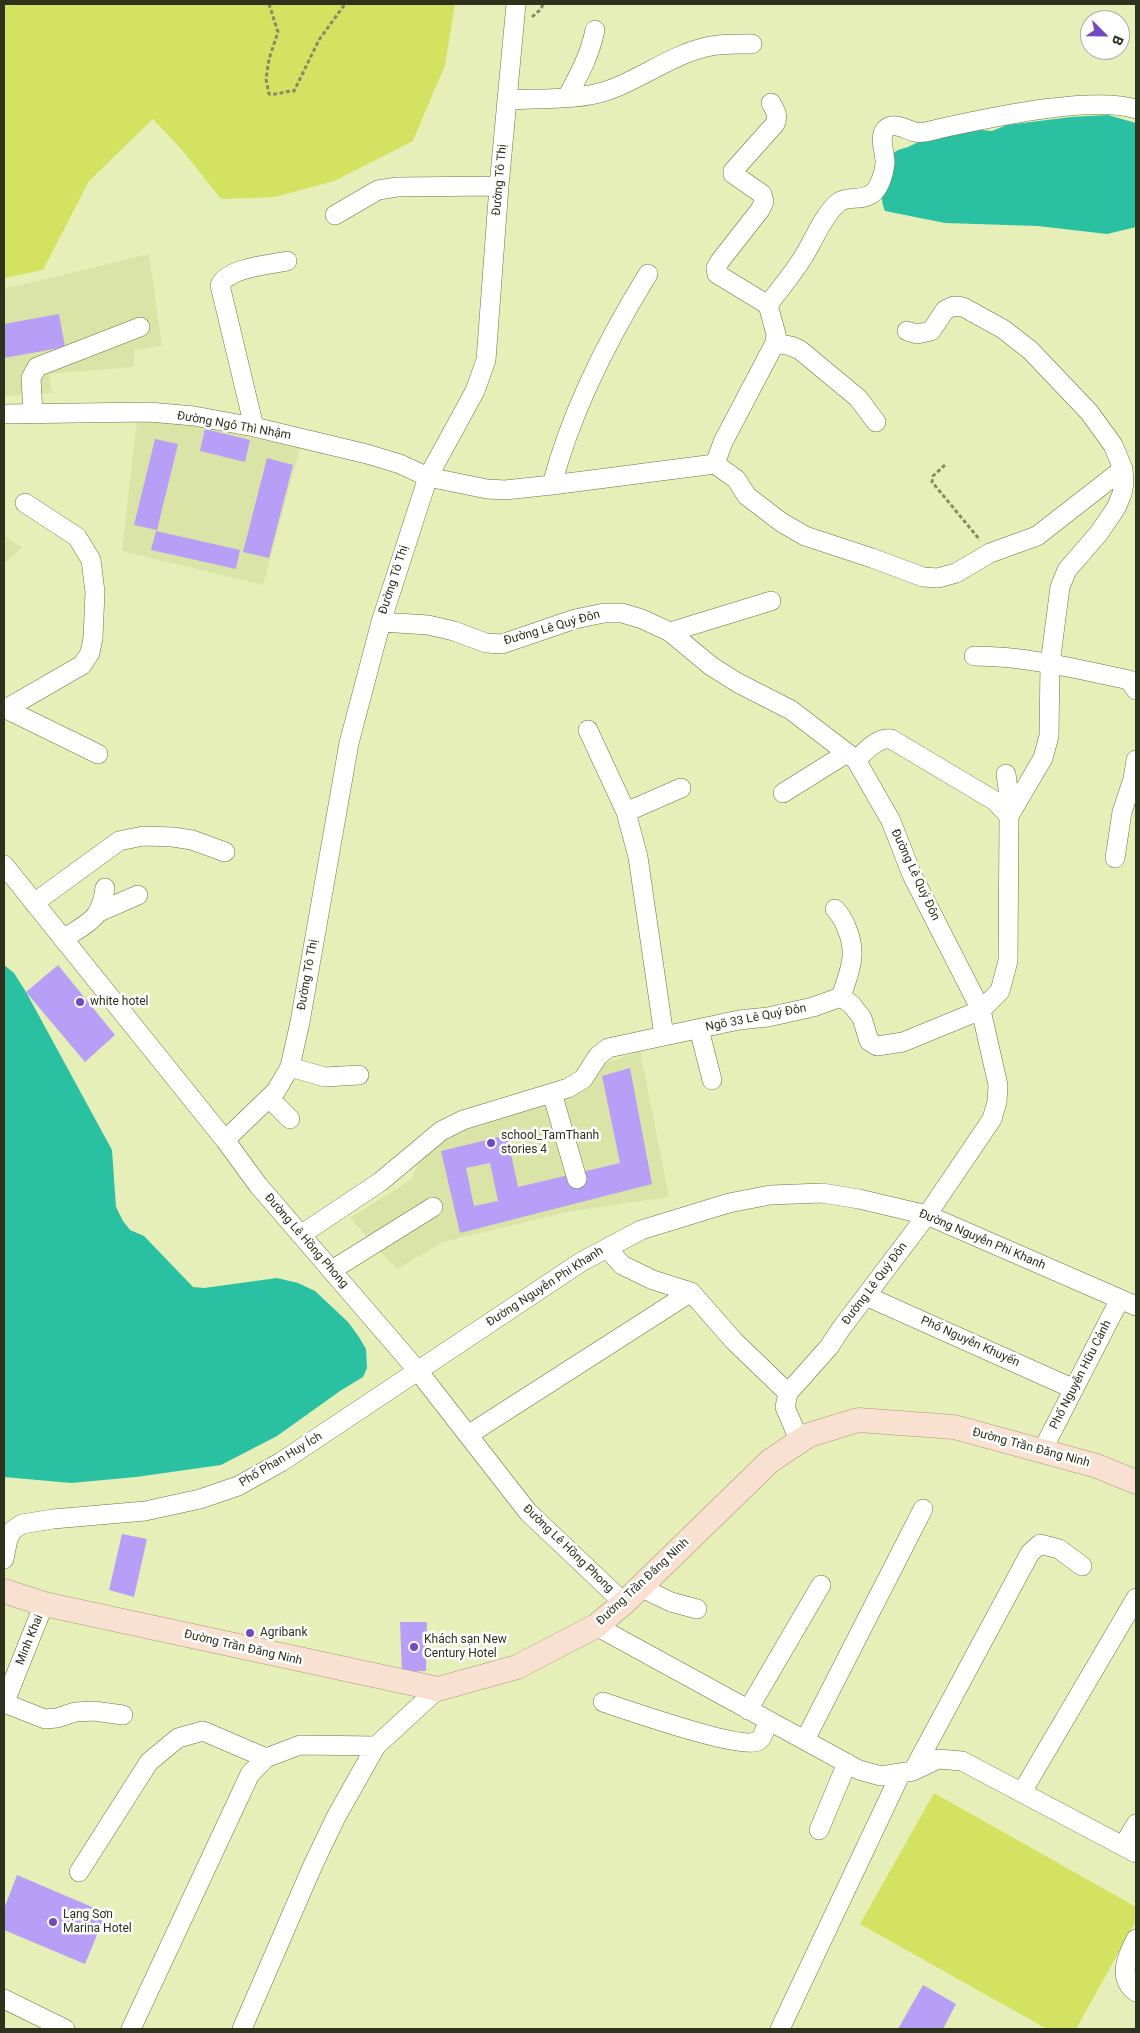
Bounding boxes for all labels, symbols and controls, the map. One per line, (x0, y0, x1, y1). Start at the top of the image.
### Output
north arrow (1080, 10, 1130, 60)
text: B (1109, 33, 1127, 48)
street label: Đường Tô Thị (490, 144, 510, 216)
street label: Đường Ngô Thì Nhậm (176, 409, 292, 443)
street label: Đường Tô Thị (376, 544, 412, 616)
street label: Đường Lê Quý Đôn (502, 607, 602, 649)
street label: Đường Lê Quý Đôn (887, 827, 943, 923)
street label: Đường Tô Thị (295, 938, 321, 1012)
place label: white hotel (90, 995, 148, 1009)
marker: white hotel (74, 996, 86, 1008)
street label: Ngõ 33 Lê Quý Đôn (704, 1001, 808, 1035)
place label: school_TamThanh stories 4 (501, 1129, 599, 1157)
marker: school_TamThanh stories 4 (485, 1137, 497, 1149)
street label: Đường Lê Hồng Phong (261, 1191, 351, 1291)
street label: Đường Nguyễn Phi Khanh (917, 1207, 1047, 1273)
street label: Đường Lê Quý Đôn (839, 1240, 911, 1328)
street label: Đường Nguyễn Phi Khanh (484, 1244, 606, 1330)
street label: Phố Nguyễn Khuyến (918, 1314, 1022, 1370)
street label: Phố Nguyễn Hữu Cảnh (1047, 1318, 1115, 1432)
street label: Đường Trần Đăng Ninh (971, 1425, 1091, 1471)
street label: Phố Phan Huy Ích (237, 1430, 325, 1490)
street label: Đường Lê Hồng Phong (520, 1502, 616, 1596)
street label: Đường Trần Đăng Ninh (594, 1535, 692, 1629)
street label: Minh Khai (13, 1613, 47, 1667)
place label: Agribank (260, 1626, 308, 1640)
street label: Đường Trần Đăng Ninh (182, 1627, 304, 1669)
marker: Agribank (244, 1627, 256, 1639)
place label: Khách sạn New Century Hotel (424, 1633, 507, 1661)
marker: Khách sạn New Century Hotel (408, 1641, 420, 1653)
place label: Lạng Sơn Marina Hotel (63, 1908, 132, 1936)
marker: Lạng Sơn Marina Hotel (47, 1916, 59, 1928)

